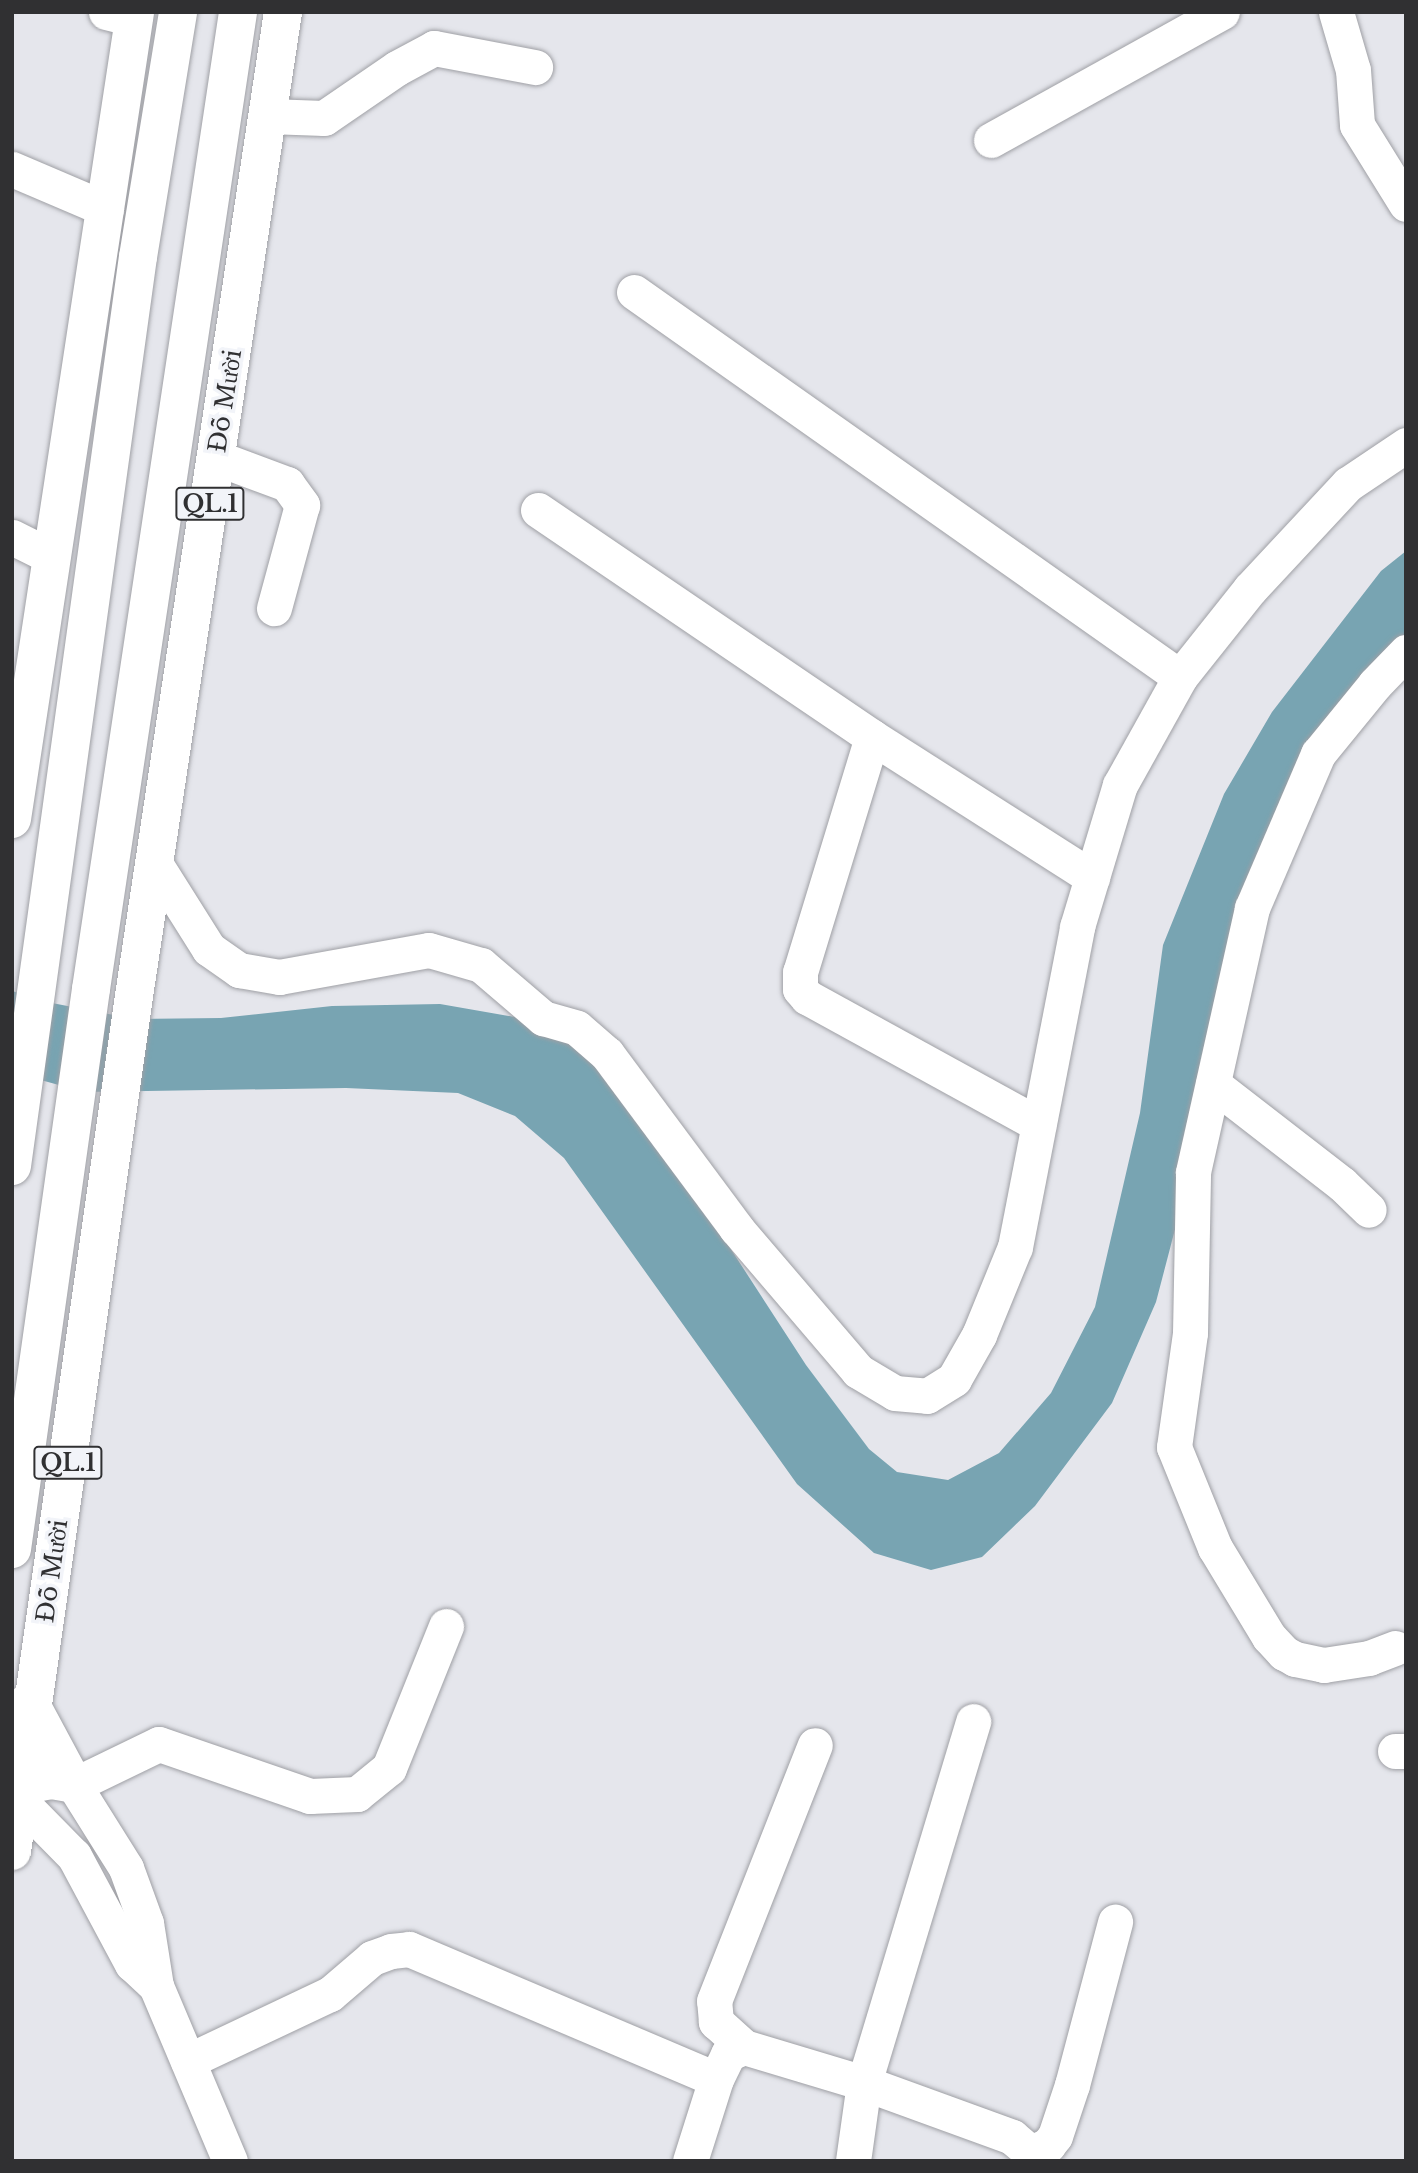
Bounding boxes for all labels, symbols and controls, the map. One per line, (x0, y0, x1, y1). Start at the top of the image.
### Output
street label: Đỗ Mười (203, 347, 247, 455)
road number: QL.1 (175, 484, 245, 524)
road number: QL.1 (33, 1444, 103, 1482)
street label: Đỗ Mười (31, 1518, 73, 1624)

